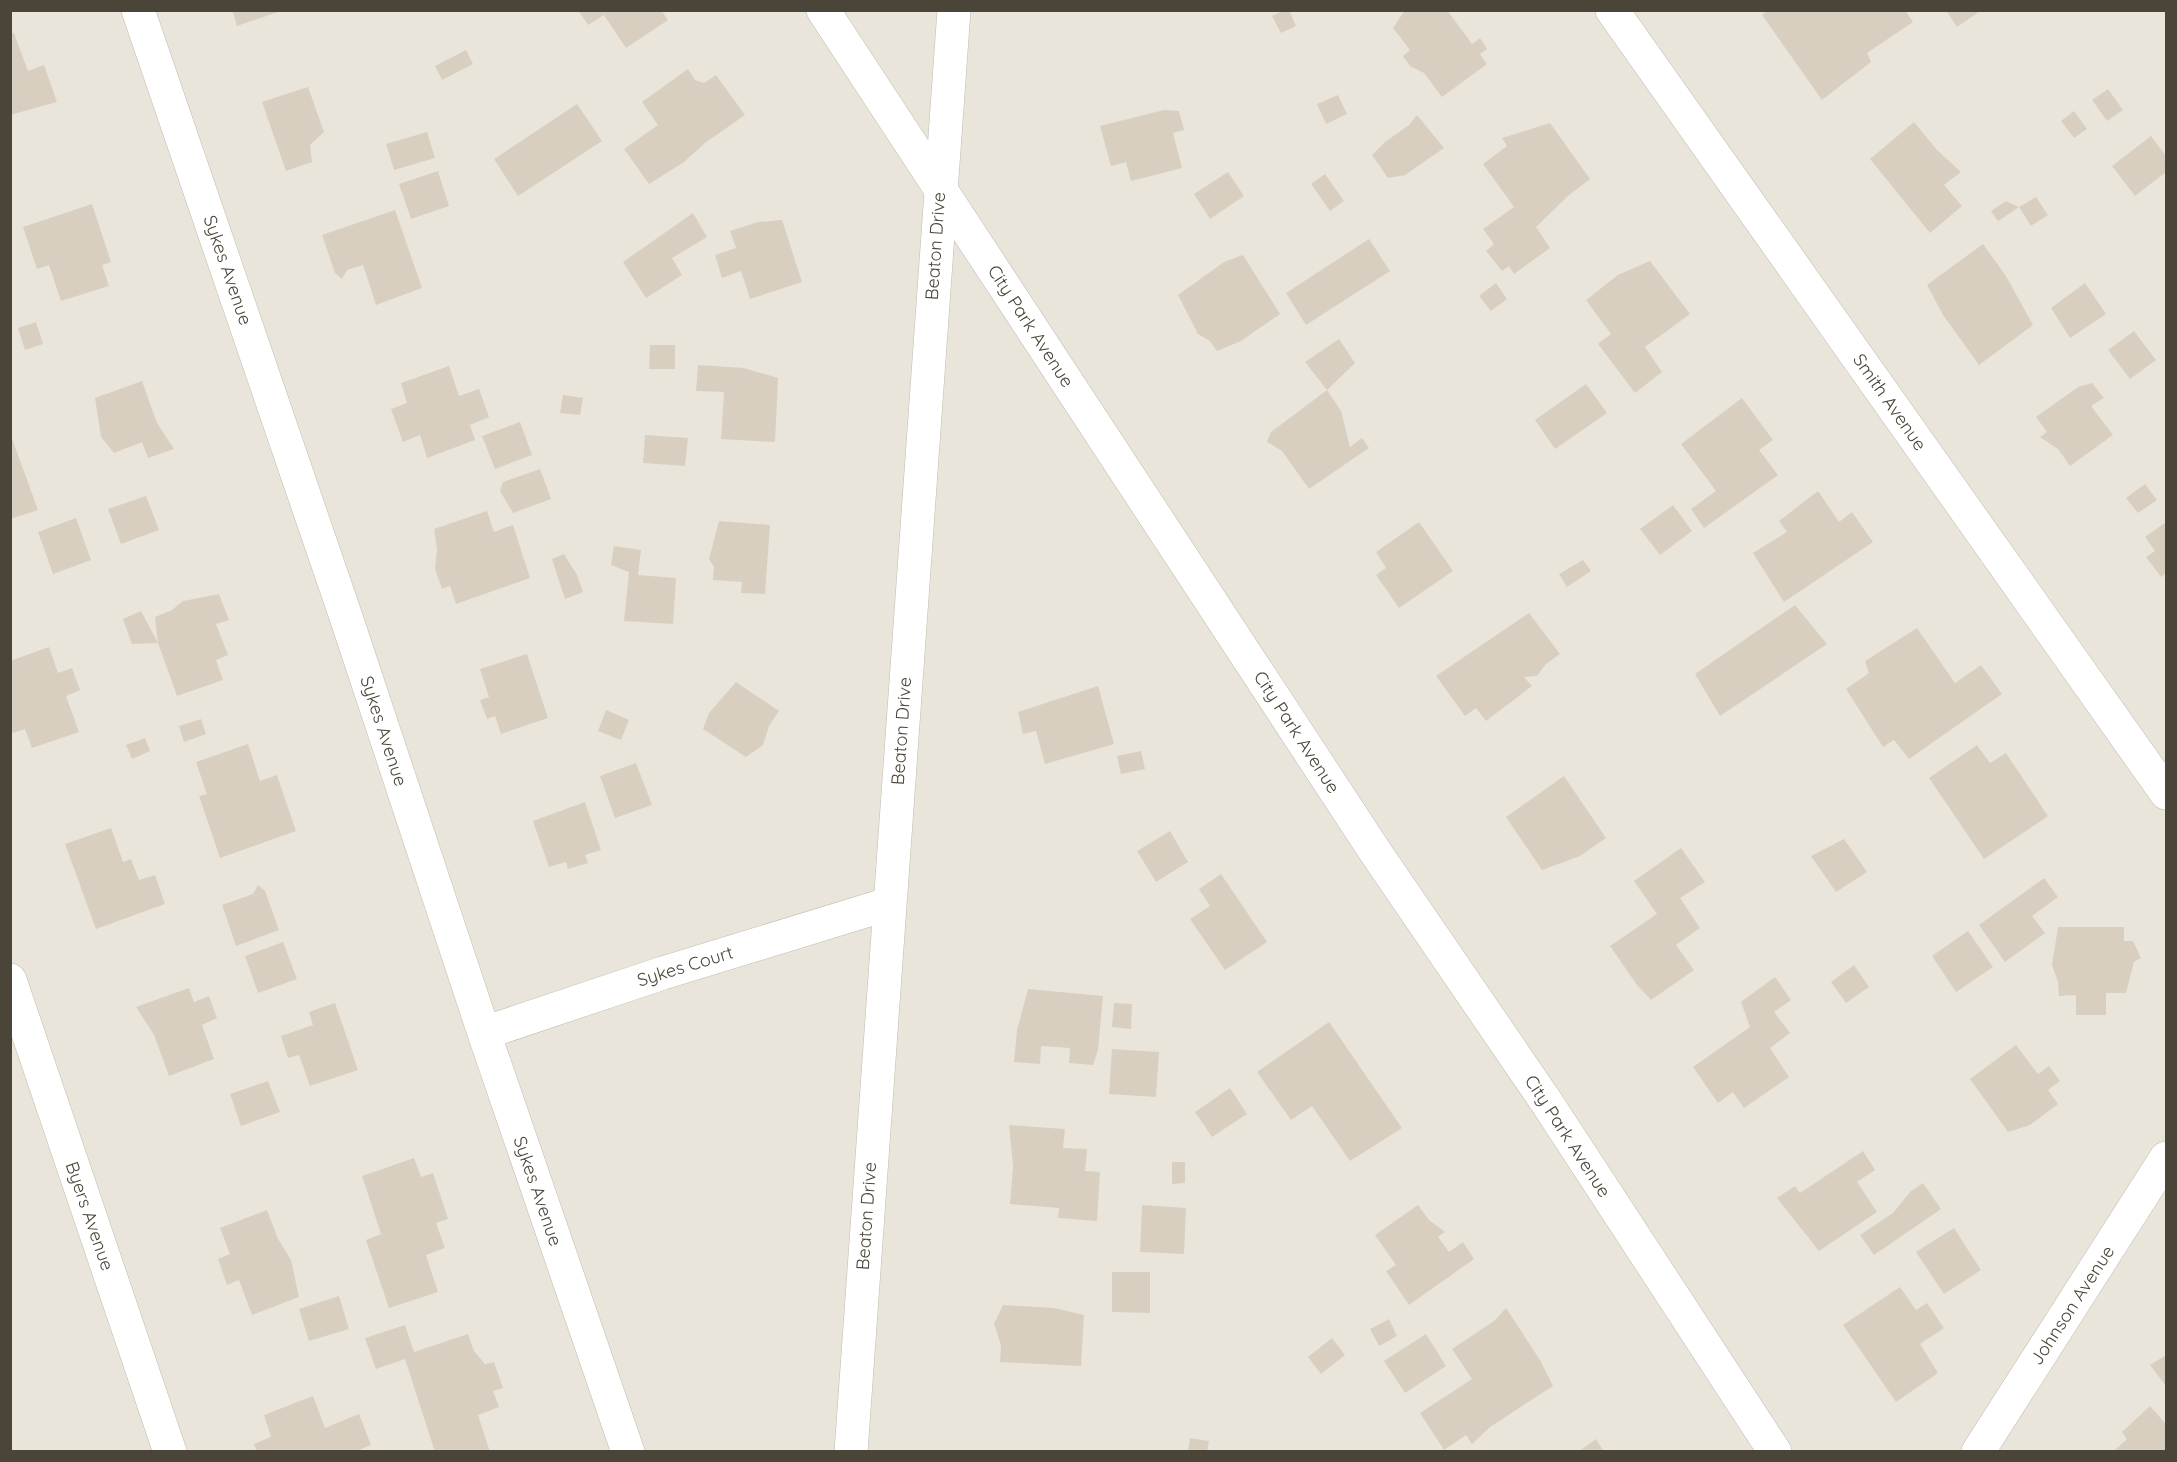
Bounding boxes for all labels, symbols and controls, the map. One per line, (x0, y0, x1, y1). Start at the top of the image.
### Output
street label: Beaton Drive (920, 191, 950, 301)
street label: Sykes Avenue (198, 212, 258, 328)
street label: City Park Avenue (983, 260, 1079, 392)
street label: Smith Avenue (1848, 349, 1932, 455)
street label: City Park Avenue (1249, 666, 1345, 798)
street label: Sykes Avenue (355, 673, 413, 789)
street label: Beaton Drive (886, 676, 916, 786)
street label: Sykes Court (634, 941, 736, 991)
street label: City Park Avenue (1520, 1070, 1616, 1202)
street label: Sykes Avenue (508, 1133, 568, 1249)
street label: Byers Avenue (61, 1158, 119, 1274)
street label: Beaton Drive (851, 1161, 881, 1271)
street label: Johnson Avenue (2025, 1241, 2119, 1369)

